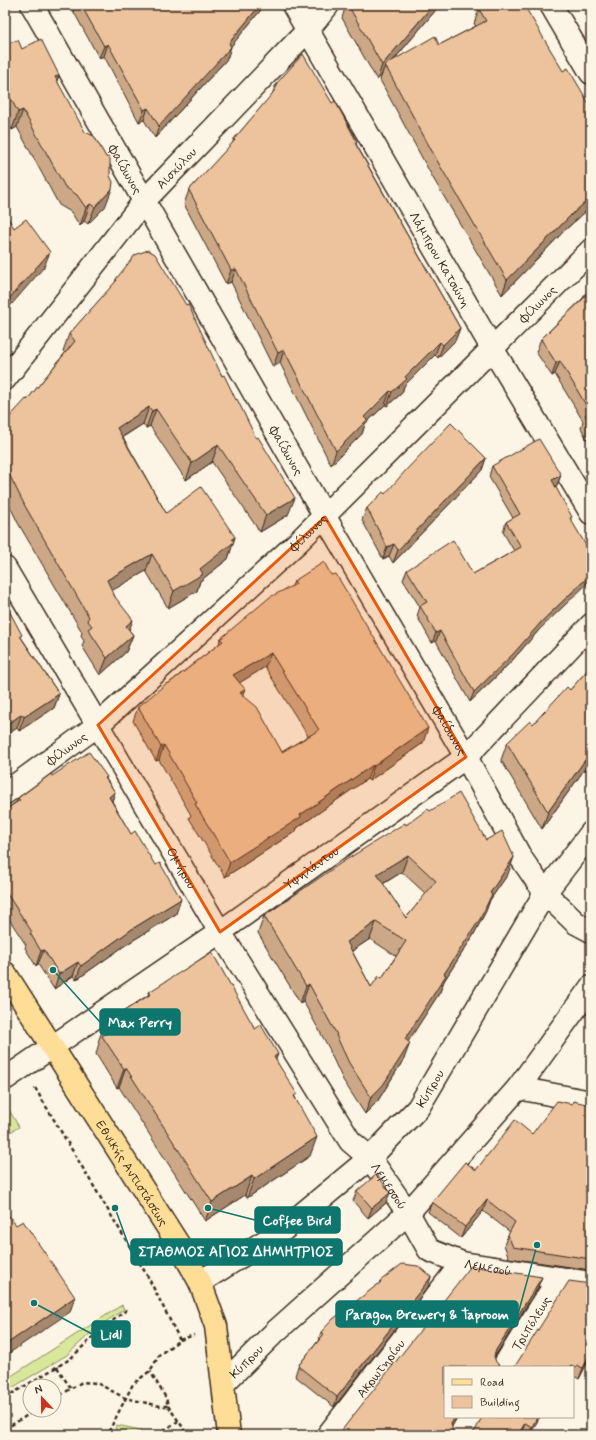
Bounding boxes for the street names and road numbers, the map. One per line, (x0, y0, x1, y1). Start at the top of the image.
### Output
street label: Φαίδωνος (103, 141, 146, 198)
street label: Αισχύλου (153, 144, 201, 193)
street label: Λάμπρου Κατσώνη (405, 209, 474, 311)
street label: Φίλωνος (515, 282, 561, 328)
street label: Φαίδωνος (264, 422, 307, 479)
street label: Φίλωνος (285, 511, 332, 557)
street label: Φαίδωνος (427, 702, 470, 759)
street label: Φίλωνος (43, 729, 91, 771)
street label: Υψηλάντου (281, 843, 343, 894)
street label: Ομήρου (162, 844, 200, 892)
street label: Κύπρου (413, 1067, 449, 1111)
street label: Εθνικής Αντιστάσεως (91, 1117, 172, 1230)
street label: Λεμεσσού (366, 1160, 410, 1213)
street label: Λεμεσού (463, 1256, 512, 1281)
street label: Τριπόλεως (508, 1293, 556, 1354)
street label: Ακρωτηρίου (353, 1336, 410, 1402)
street label: Κύπρου (226, 1341, 268, 1383)

